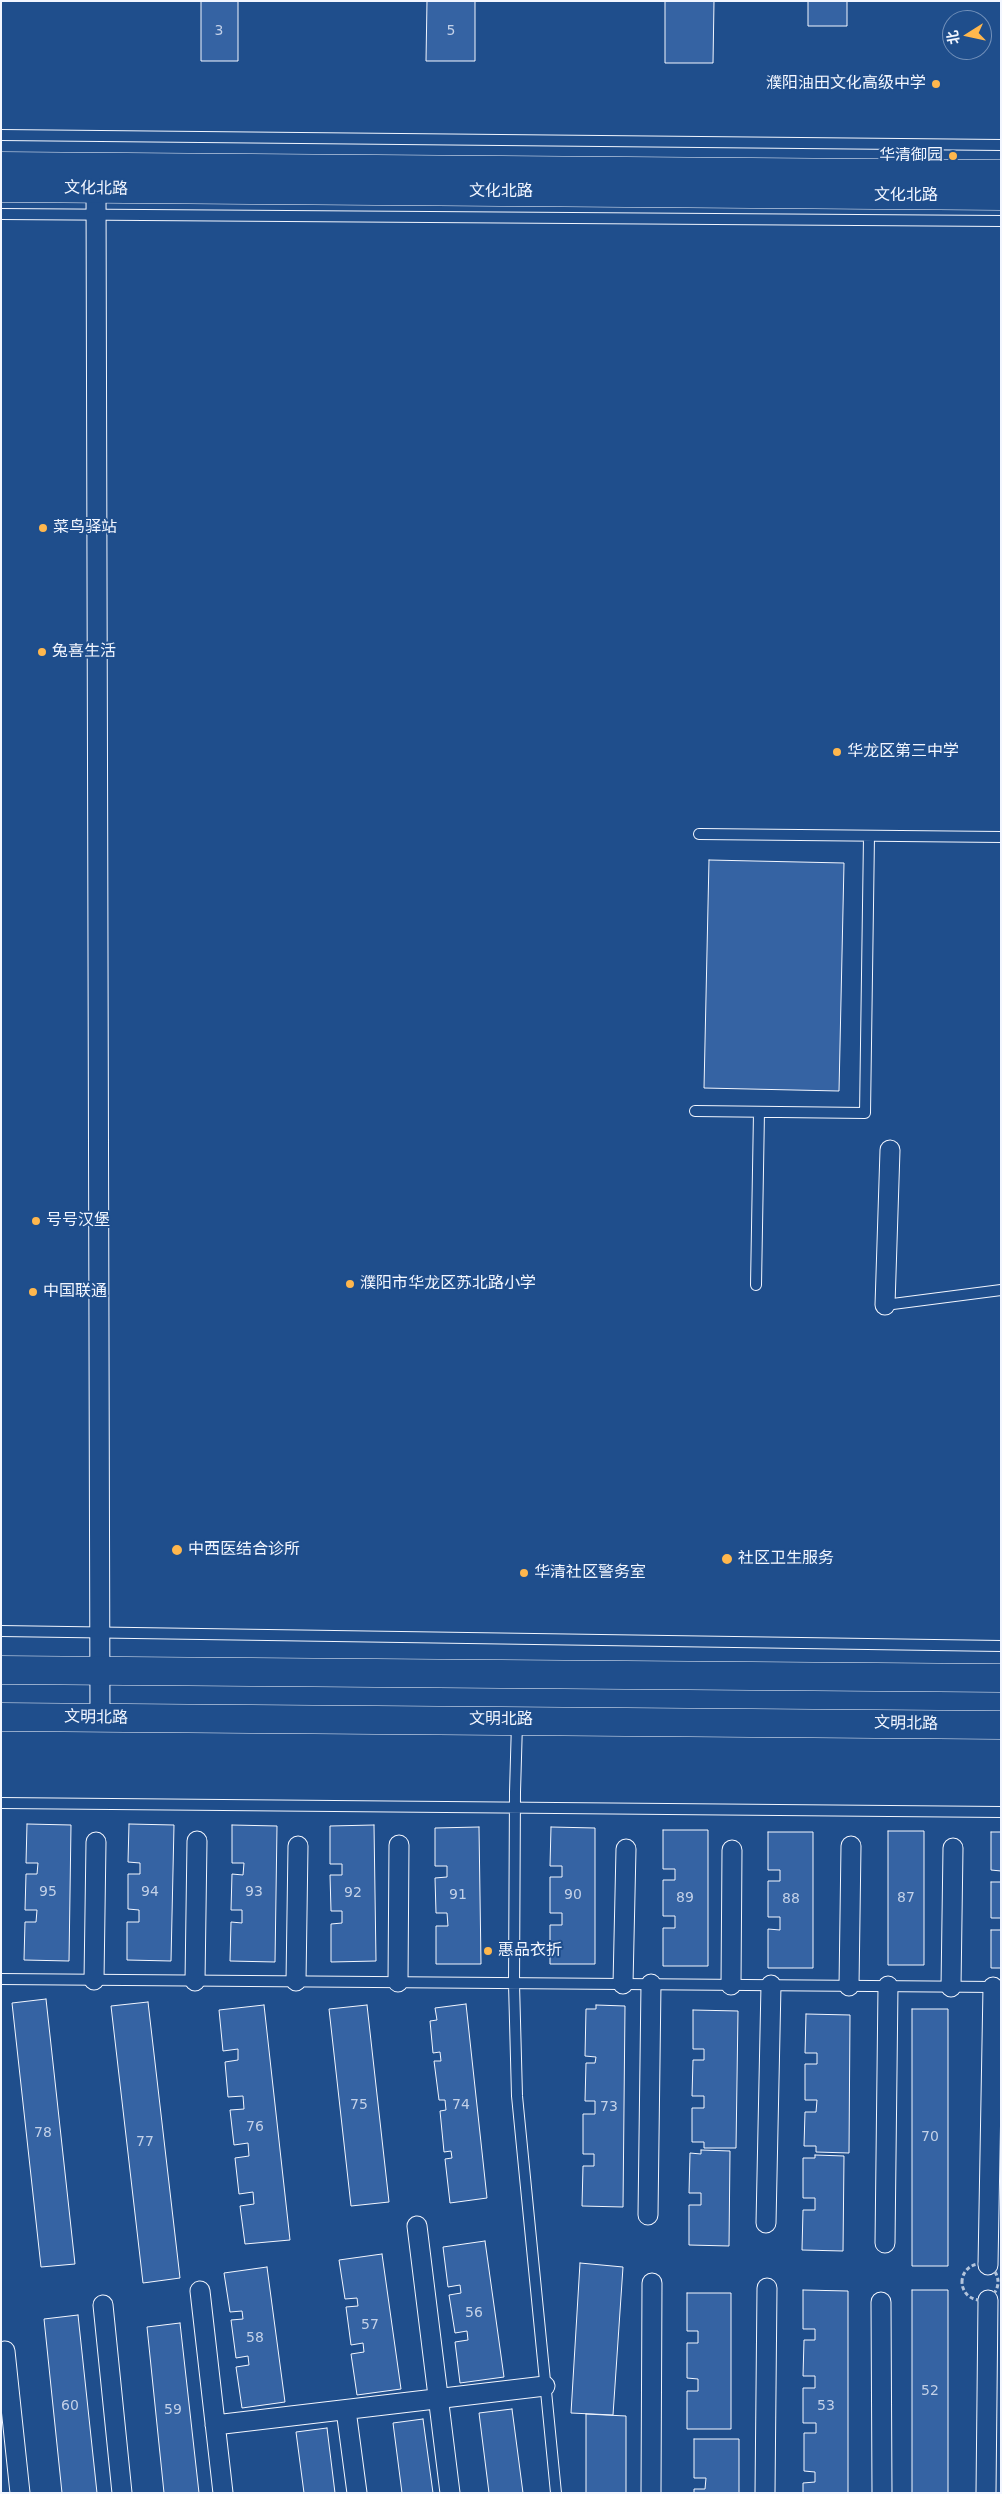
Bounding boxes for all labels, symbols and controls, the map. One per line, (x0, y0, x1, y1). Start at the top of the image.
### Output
north arrow (942, 10, 992, 60)
house number: 3 (215, 23, 223, 39)
house number: 5 (447, 23, 455, 39)
text: 北 (944, 29, 962, 46)
place label: 濮阳油田文化高级中学 (766, 74, 926, 94)
marker: 濮阳油田文化高级中学 (930, 78, 942, 90)
place label: 华清御园 (879, 146, 943, 166)
marker: 华清御园 (947, 150, 959, 162)
street label: 文化北路 (64, 179, 128, 199)
street label: 文化北路 (469, 182, 533, 202)
street label: 文化北路 (874, 186, 938, 206)
place label: 菜鸟驿站 (53, 518, 117, 538)
marker: 菜鸟驿站 (37, 522, 49, 534)
place label: 兔喜生活 (52, 642, 116, 662)
marker: 兔喜生活 (36, 646, 48, 658)
place label: 华龙区第三中学 (847, 742, 959, 762)
marker: 华龙区第三中学 (831, 746, 843, 758)
place label: 号号汉堡 (46, 1211, 110, 1231)
marker: 号号汉堡 (30, 1215, 42, 1227)
place label: 濮阳市华龙区苏北路小学 (360, 1274, 536, 1294)
marker: 濮阳市华龙区苏北路小学 (344, 1278, 356, 1290)
place label: 中国联通 (43, 1282, 107, 1302)
marker: 中国联通 (27, 1286, 39, 1298)
place label: 中西医结合诊所 (188, 1540, 300, 1560)
marker: 中西医结合诊所 (170, 1543, 184, 1557)
place label: 社区卫生服务 (738, 1549, 834, 1569)
marker: 社区卫生服务 (720, 1552, 734, 1566)
place label: 华清社区警务室 (534, 1563, 646, 1583)
marker: 华清社区警务室 (518, 1567, 530, 1579)
street label: 文明北路 (64, 1708, 128, 1728)
street label: 文明北路 (469, 1710, 533, 1730)
street label: 文明北路 (874, 1714, 938, 1734)
house number: 95 (39, 1884, 57, 1900)
house number: 94 (141, 1884, 159, 1900)
house number: 93 (245, 1884, 263, 1900)
house number: 92 (344, 1885, 362, 1901)
house number: 91 (449, 1887, 467, 1903)
house number: 90 (564, 1887, 582, 1903)
house number: 89 (676, 1890, 694, 1906)
house number: 87 (897, 1890, 915, 1906)
house number: 88 (782, 1891, 800, 1907)
place label: 惠品衣折 (498, 1941, 562, 1961)
marker: 惠品衣折 (482, 1945, 494, 1957)
house number: 75 (350, 2097, 368, 2113)
house number: 74 (452, 2097, 470, 2113)
house number: 73 (600, 2099, 618, 2115)
house number: 76 (246, 2119, 264, 2135)
house number: 78 (34, 2125, 52, 2141)
house number: 70 (921, 2129, 939, 2145)
house number: 77 (136, 2134, 154, 2150)
house number: 56 (465, 2305, 483, 2321)
house number: 57 (361, 2317, 379, 2333)
house number: 58 (246, 2330, 264, 2346)
house number: 52 (921, 2383, 939, 2399)
house number: 60 (61, 2398, 79, 2414)
house number: 53 (817, 2398, 835, 2414)
house number: 59 (164, 2402, 182, 2418)

